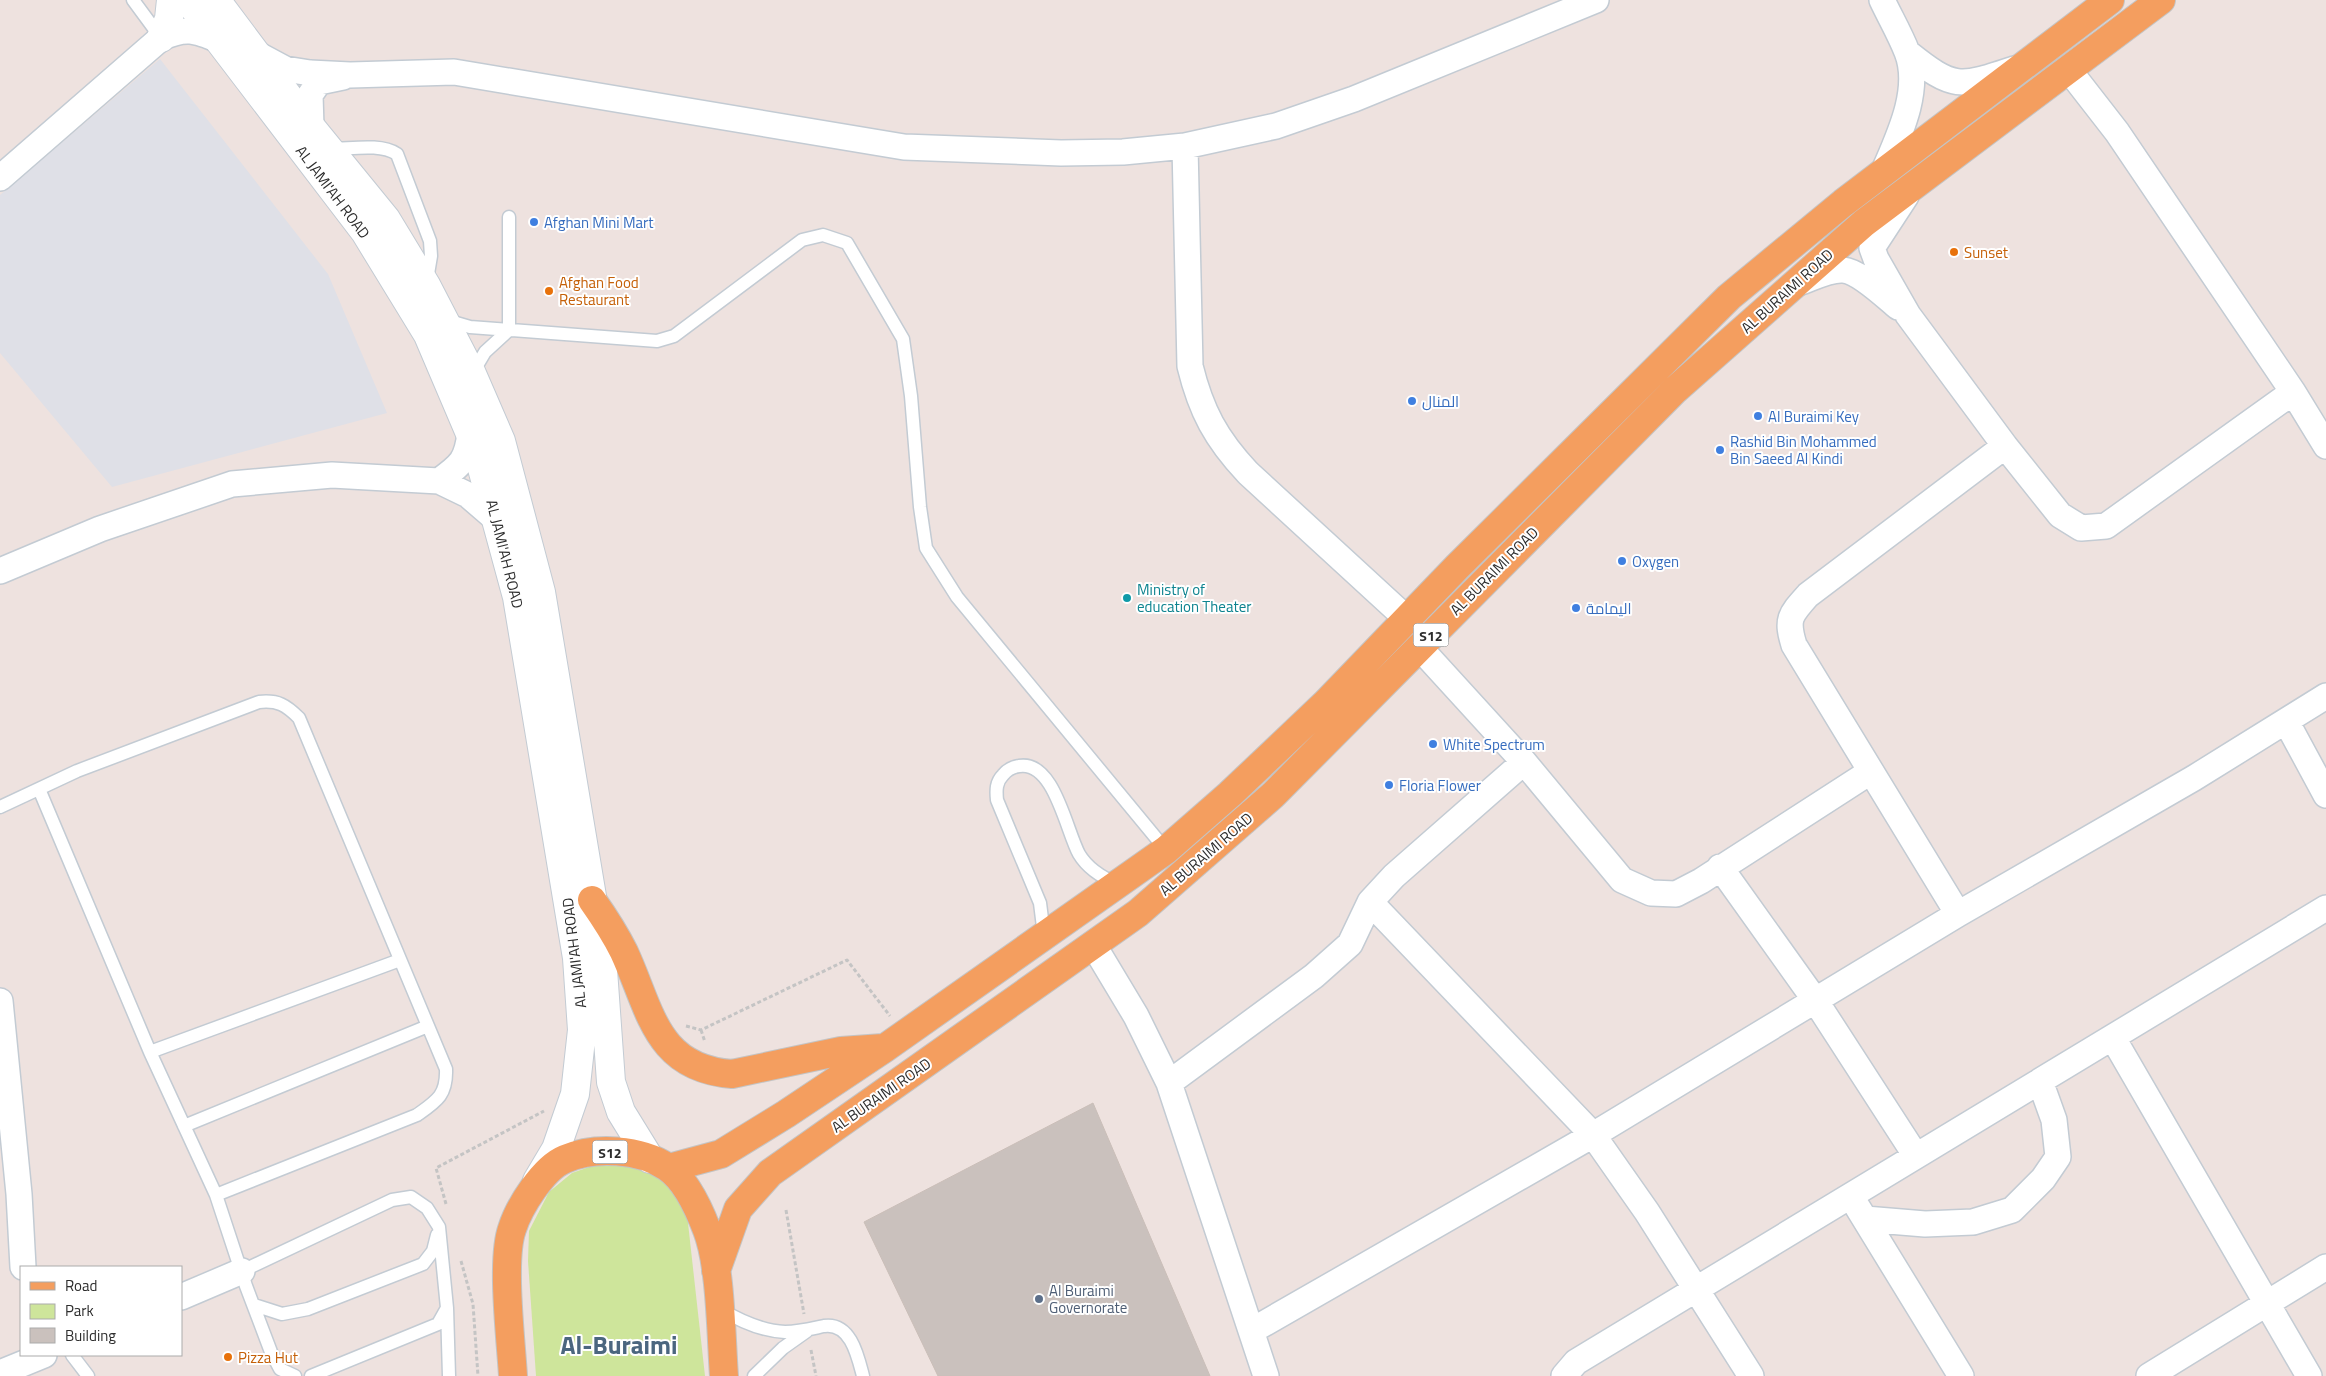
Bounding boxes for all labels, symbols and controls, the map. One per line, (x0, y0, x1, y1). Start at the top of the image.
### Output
street label: AL JAMI'AH ROAD (290, 141, 376, 243)
place label: Afghan Mini Mart (544, 211, 654, 234)
marker: Afghan Mini Mart (528, 216, 540, 228)
place label: Sunset (1964, 241, 2009, 264)
street label: AL BURAIMI ROAD (1736, 243, 1838, 339)
marker: Sunset (1948, 246, 1960, 258)
place label: Afghan Food Restaurant (559, 271, 639, 311)
marker: Afghan Food Restaurant (543, 285, 555, 297)
place label: المنال (1422, 390, 1459, 413)
marker: المنال (1406, 395, 1418, 407)
place label: Al Buraimi Key (1768, 405, 1859, 428)
marker: Al Buraimi Key (1752, 410, 1764, 422)
place label: Rashid Bin Mohammed Bin Saeed Al Kindi (1730, 430, 1877, 470)
marker: Rashid Bin Mohammed Bin Saeed Al Kindi (1714, 444, 1726, 456)
street label: AL JAMI'AH ROAD (480, 497, 530, 611)
street label: AL BURAIMI ROAD (1444, 521, 1544, 621)
place label: Oxygen (1632, 550, 1679, 573)
marker: Oxygen (1616, 555, 1628, 567)
place label: Ministry of education Theater (1137, 578, 1251, 618)
marker: Ministry of education Theater (1121, 592, 1133, 604)
place label: اليمامة (1586, 597, 1631, 620)
marker: اليمامة (1570, 602, 1582, 614)
road number: S12 (1414, 624, 1448, 646)
place label: White Spectrum (1443, 733, 1545, 756)
marker: White Spectrum (1427, 738, 1439, 750)
place label: Floria Flower (1399, 774, 1481, 797)
marker: Floria Flower (1383, 779, 1395, 791)
street label: AL BURAIMI ROAD (1154, 807, 1258, 901)
street label: AL JAMI'AH ROAD (556, 896, 592, 1010)
street label: AL BURAIMI ROAD (826, 1052, 936, 1138)
road number: S12 (592, 1140, 628, 1164)
legend (20, 1266, 182, 1356)
text: Road (65, 1274, 97, 1297)
place label: Al Buraimi Governorate (1049, 1279, 1127, 1319)
marker: Al Buraimi Governorate (1033, 1293, 1045, 1305)
text: Park (65, 1299, 94, 1322)
text: Building (65, 1324, 116, 1347)
district label: Al-Buraimi (560, 1326, 678, 1364)
place label: Pizza Hut (238, 1346, 299, 1369)
marker: Pizza Hut (222, 1351, 234, 1363)

